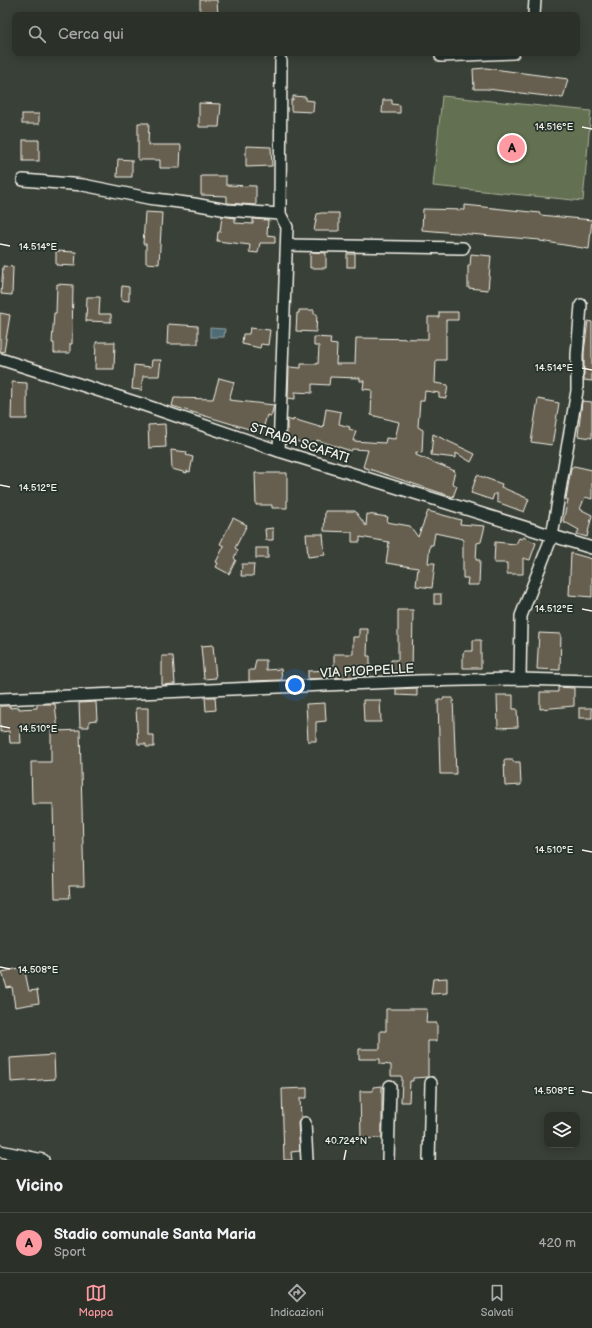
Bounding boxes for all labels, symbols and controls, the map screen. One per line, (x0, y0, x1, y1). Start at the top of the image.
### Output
search box (12, 12, 580, 56)
icon: search (26, 23, 48, 45)
text: Cerca qui (58, 25, 124, 44)
text: 14.516°E (535, 121, 574, 133)
pin: A (499, 133, 525, 163)
text: 14.514°E (19, 241, 58, 253)
text: 14.514°E (535, 362, 574, 374)
street label: STRADA SCAFATI (248, 419, 351, 467)
text: 14.512°E (19, 482, 58, 494)
text: 14.512°E (535, 603, 574, 615)
street label: VIA PIOPPELLE (320, 661, 415, 681)
your location (285, 675, 305, 695)
text: 14.510°E (19, 723, 58, 735)
text: 14.510°E (535, 844, 574, 856)
text: 14.508°E (18, 964, 59, 976)
text: 14.508°E (534, 1085, 575, 1097)
map controls (544, 1112, 580, 1148)
button: layers (544, 1112, 580, 1148)
text: 40.724°N (325, 1135, 367, 1147)
text: Vicino (16, 1176, 63, 1196)
text: Stadio comunale Santa Maria (54, 1225, 256, 1244)
text: A (25, 1235, 33, 1251)
text: 420 m (538, 1235, 576, 1251)
text: Sport (54, 1244, 86, 1260)
tab: Mappa (79, 1282, 113, 1319)
tab: Indicazioni (270, 1282, 324, 1319)
tab: Salvati (481, 1282, 513, 1319)

